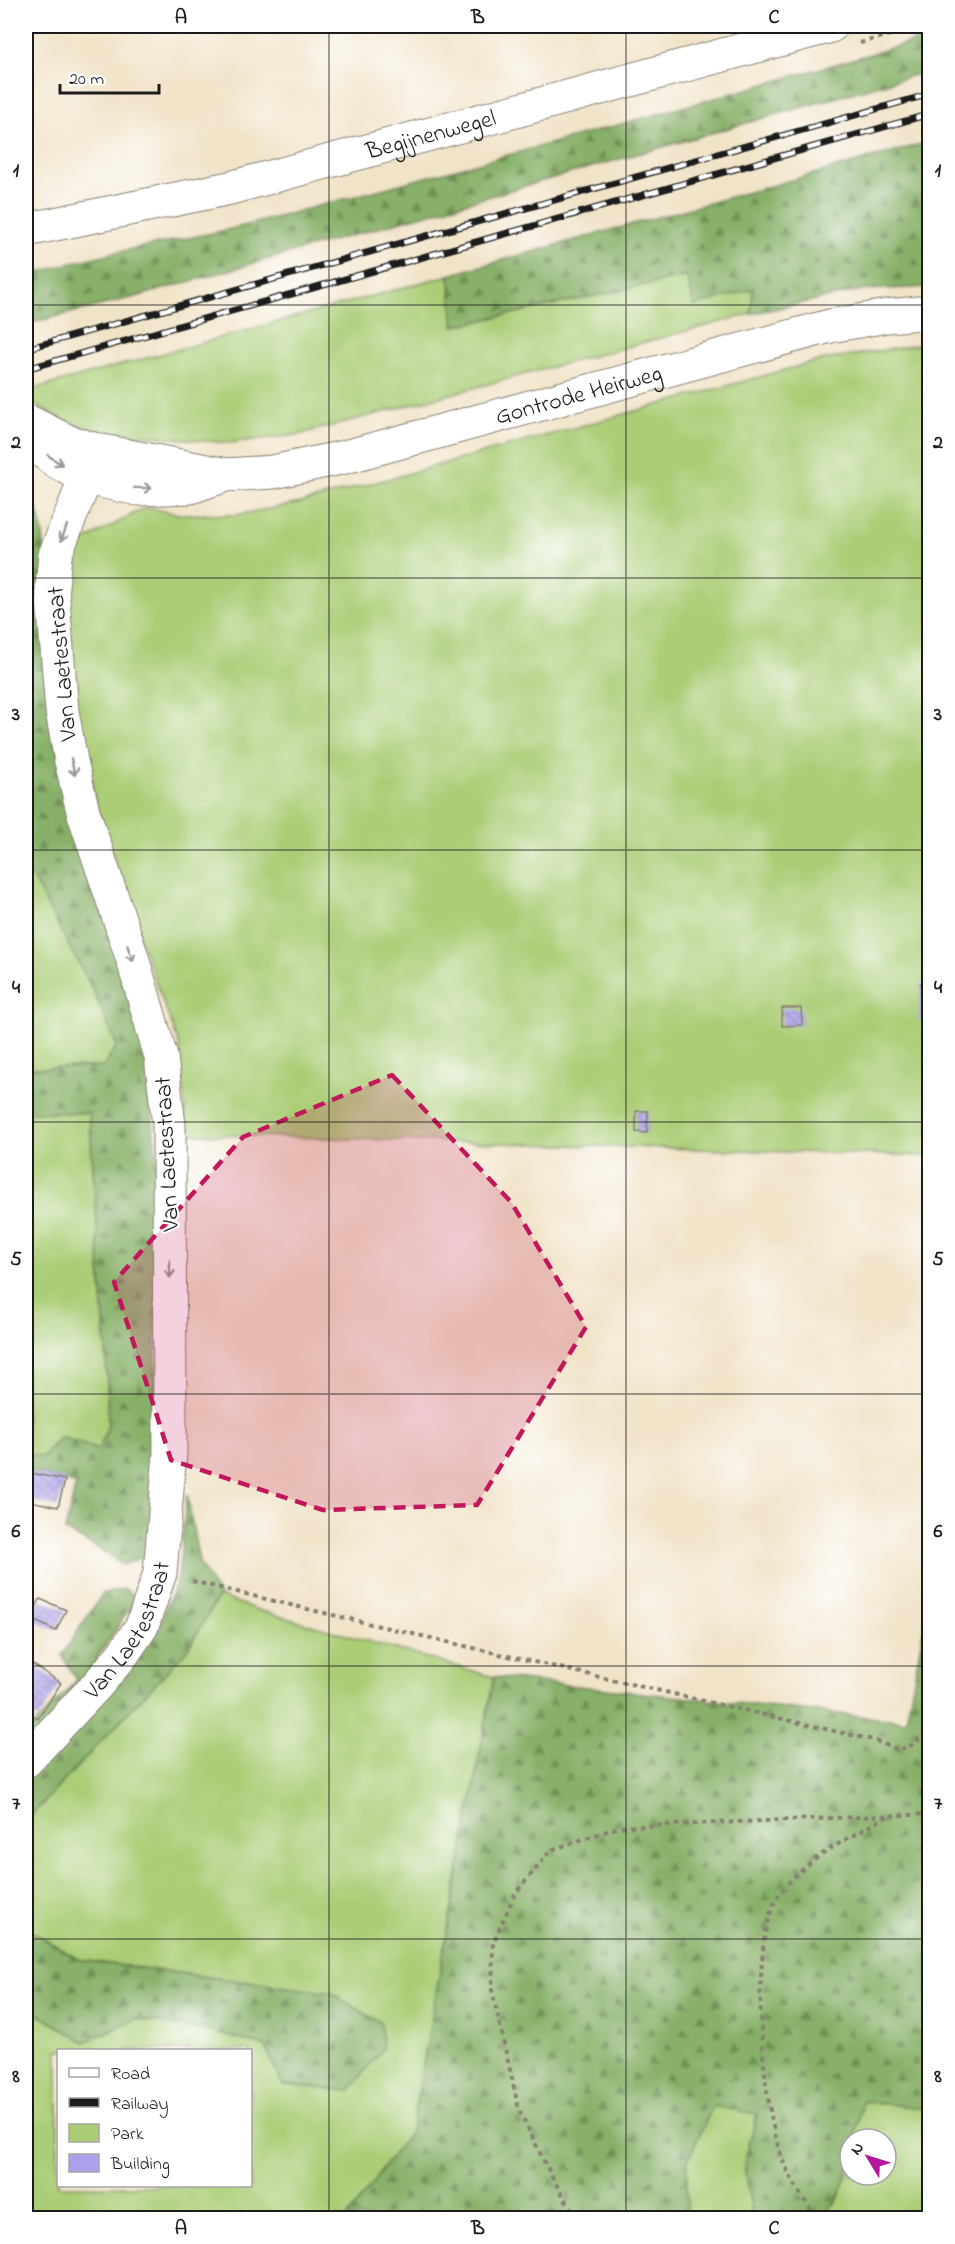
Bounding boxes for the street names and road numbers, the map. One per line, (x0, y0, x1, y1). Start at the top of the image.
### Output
street label: Begijnenwegel (361, 102, 500, 171)
street label: Gontrode Heirweg (492, 357, 666, 436)
street label: Van Laetestraat (39, 585, 88, 744)
street label: Van Laetestraat (147, 1075, 190, 1233)
street label: Van Laetestraat (76, 1560, 181, 1709)

